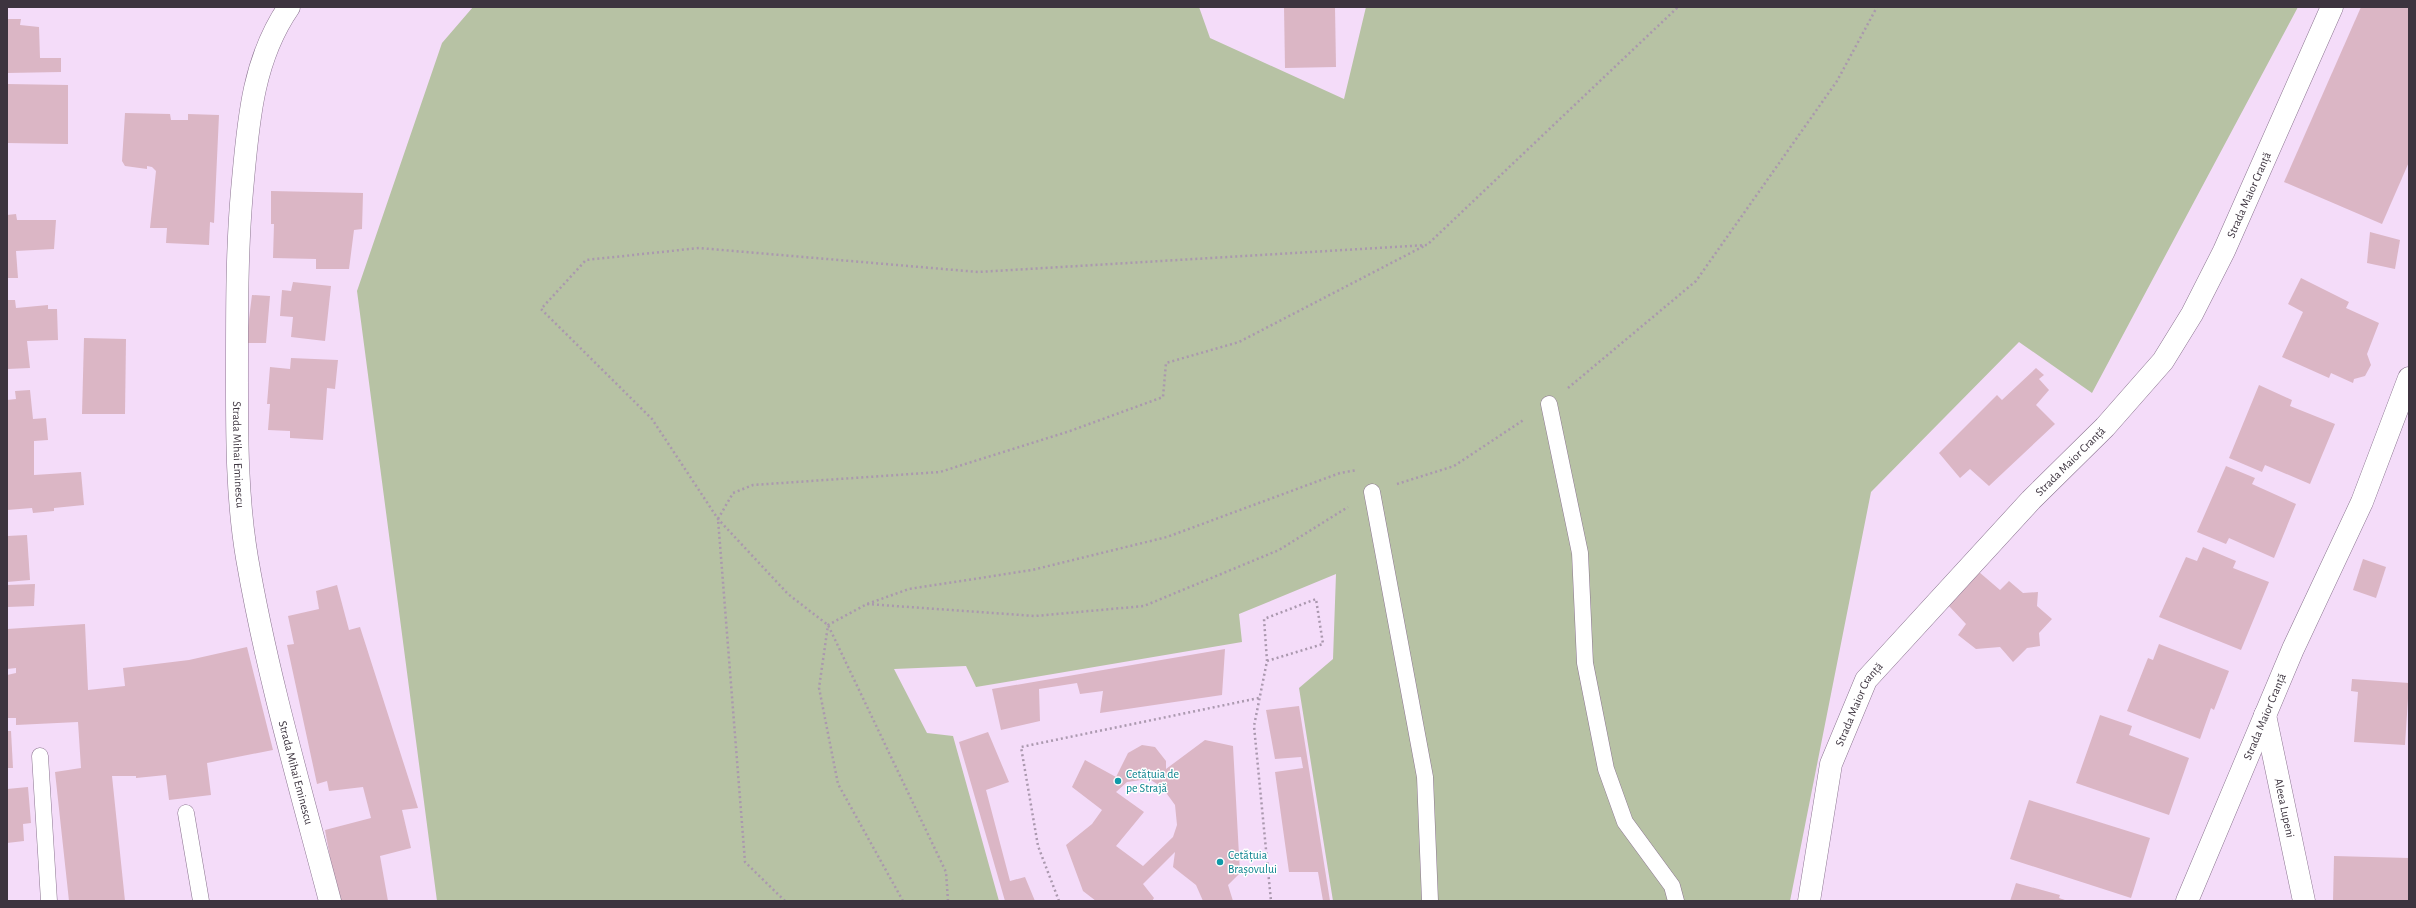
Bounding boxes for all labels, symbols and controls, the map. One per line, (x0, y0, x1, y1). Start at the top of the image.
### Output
street label: Strada Maior Cranță (2225, 150, 2273, 240)
street label: Strada Mihai Eminescu (231, 401, 247, 508)
street label: Strada Maior Cranță (2033, 424, 2108, 498)
street label: Strada Maior Cranță (1833, 660, 1885, 748)
street label: Strada Maior Cranță (2241, 671, 2288, 762)
street label: Strada Mihai Eminescu (277, 719, 315, 826)
place label: Cetățuia de pe Strajă (1126, 768, 1179, 795)
marker: Cetățuia de pe Strajă (1113, 776, 1123, 786)
street label: Aleea Lupeni (2272, 777, 2297, 839)
place label: Cetățuia Brașovului (1228, 849, 1277, 877)
marker: Cetățuia Brașovului (1215, 857, 1225, 867)

